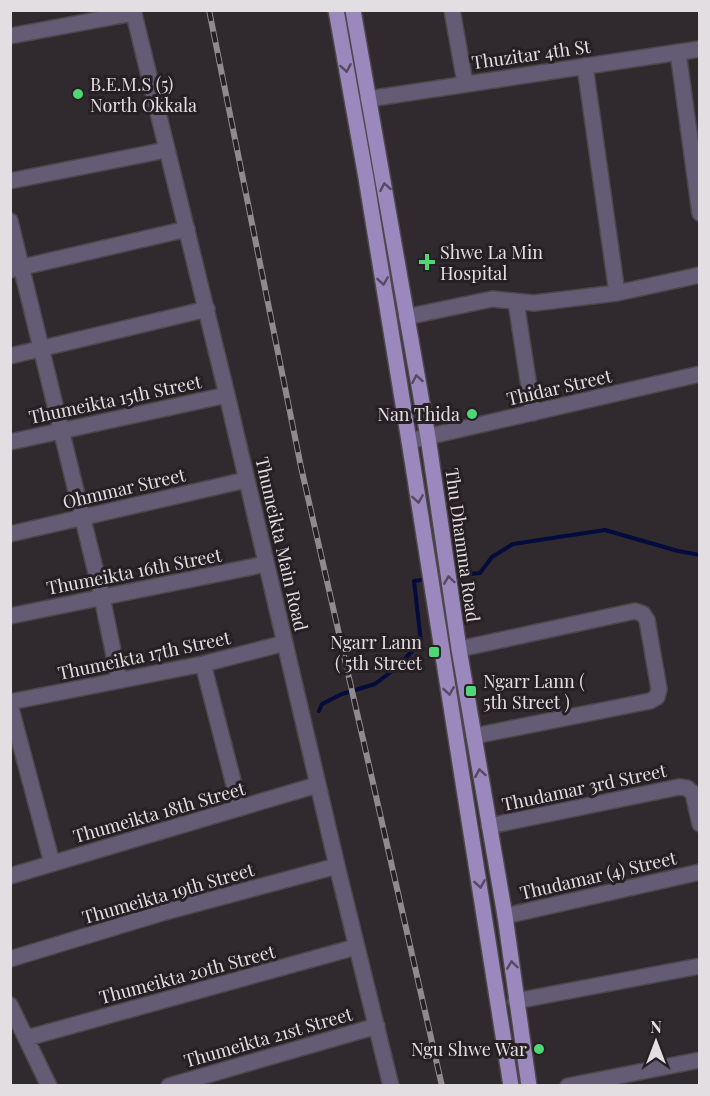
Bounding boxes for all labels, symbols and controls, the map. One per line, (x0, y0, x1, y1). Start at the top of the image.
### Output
street label: Thuzitar 4th St (470, 34, 592, 74)
one-way arrow (339, 63, 352, 73)
place label: B.E.M.S (5) North Okkala (90, 72, 197, 117)
marker: B.E.M.S (5) North Okkala (71, 87, 85, 101)
one-way arrow (379, 182, 391, 191)
place label: Shwe La Min Hospital (440, 240, 543, 285)
marker: Shwe La Min Hospital (418, 253, 436, 271)
one-way arrow (376, 276, 389, 286)
street label: Thidar Street (504, 363, 614, 411)
street label: Thumeikta 15th Street (27, 369, 204, 429)
one-way arrow (412, 374, 424, 384)
place label: Nan Thida (378, 402, 460, 426)
marker: Nan Thida (465, 407, 479, 421)
street label: Thumeikta Main Road (250, 455, 314, 634)
street label: Ohmmar Street (60, 462, 188, 514)
street label: Thu Dhamma Road (440, 467, 486, 624)
one-way arrow (412, 494, 424, 503)
street label: Thumeikta 16th Street (44, 542, 224, 600)
one-way arrow (443, 576, 455, 585)
street label: Thumeikta 17th Street (56, 625, 233, 685)
place label: Ngarr Lann ( 5th Street (330, 630, 423, 675)
marker: Ngarr Lann ( 5th Street (427, 645, 441, 659)
place label: Ngarr Lann ( 5th Street ) (483, 669, 585, 714)
marker: Ngarr Lann ( 5th Street ) (464, 684, 478, 698)
one-way arrow (442, 686, 455, 696)
street label: Thudamar 3rd Street (500, 758, 669, 816)
one-way arrow (474, 768, 487, 778)
street label: Thumeikta 18th Street (70, 776, 248, 848)
street label: Thudamar (4) Street (517, 845, 679, 905)
street label: Thumeikta 19th Street (79, 857, 257, 929)
one-way arrow (473, 878, 486, 888)
street label: Thumeikta 20th Street (96, 939, 278, 1009)
one-way arrow (506, 961, 518, 970)
street label: Thumeikta 21st Street (181, 1001, 356, 1073)
north arrow (626, 1012, 686, 1072)
text: N (650, 1016, 662, 1037)
place label: Ngu Shwe War (411, 1037, 527, 1061)
marker: Ngu Shwe War (532, 1042, 546, 1056)

